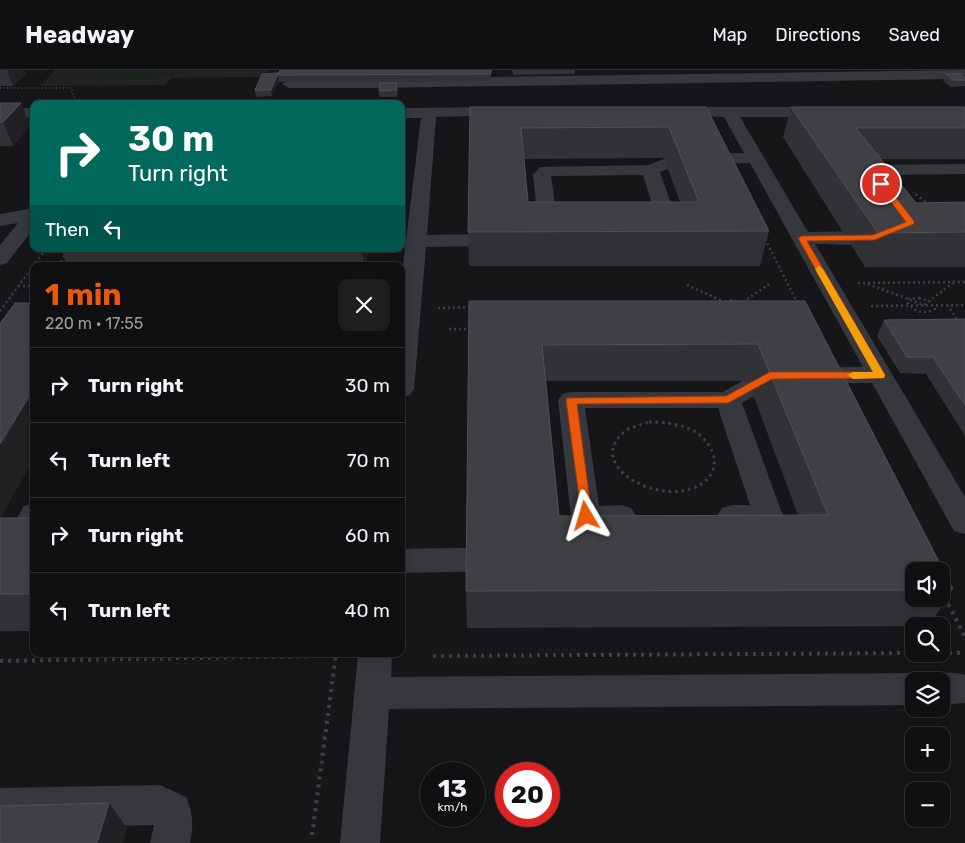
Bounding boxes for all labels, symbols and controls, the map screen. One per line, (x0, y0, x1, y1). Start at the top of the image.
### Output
text: Headway (25, 21, 134, 49)
text: Map (712, 24, 747, 46)
text: Directions (775, 24, 861, 46)
text: Saved (889, 24, 940, 46)
text: 30 m (128, 118, 214, 160)
icon: right (45, 120, 110, 185)
text: Turn right (128, 160, 228, 187)
pin (860, 163, 902, 205)
icon: arrive (867, 170, 895, 198)
icon: left (99, 215, 127, 243)
text: Then (45, 218, 89, 241)
text: 1 min (45, 277, 122, 313)
button: close (338, 279, 390, 331)
text: 220 m · 17:55 (45, 314, 143, 333)
icon: right (45, 371, 73, 399)
text: Turn right (88, 374, 183, 397)
text: 30 m (345, 374, 390, 397)
icon: left (45, 446, 73, 474)
text: Turn left (88, 449, 170, 472)
text: 70 m (347, 449, 390, 472)
position arrow (559, 489, 611, 541)
icon: right (45, 521, 73, 549)
text: Turn right (88, 524, 183, 547)
text: 60 m (345, 524, 390, 547)
map controls (905, 562, 950, 827)
button: sound (905, 562, 950, 607)
icon: left (45, 596, 73, 624)
text: Turn left (88, 599, 170, 622)
text: 40 m (345, 599, 390, 622)
button: search (905, 617, 950, 662)
button: layers (905, 672, 950, 717)
button: + (905, 727, 950, 772)
speed limit sign: 20 (495, 762, 560, 827)
text: 13 (438, 774, 467, 803)
button: − (905, 782, 950, 827)
text: km/h (438, 800, 467, 814)

